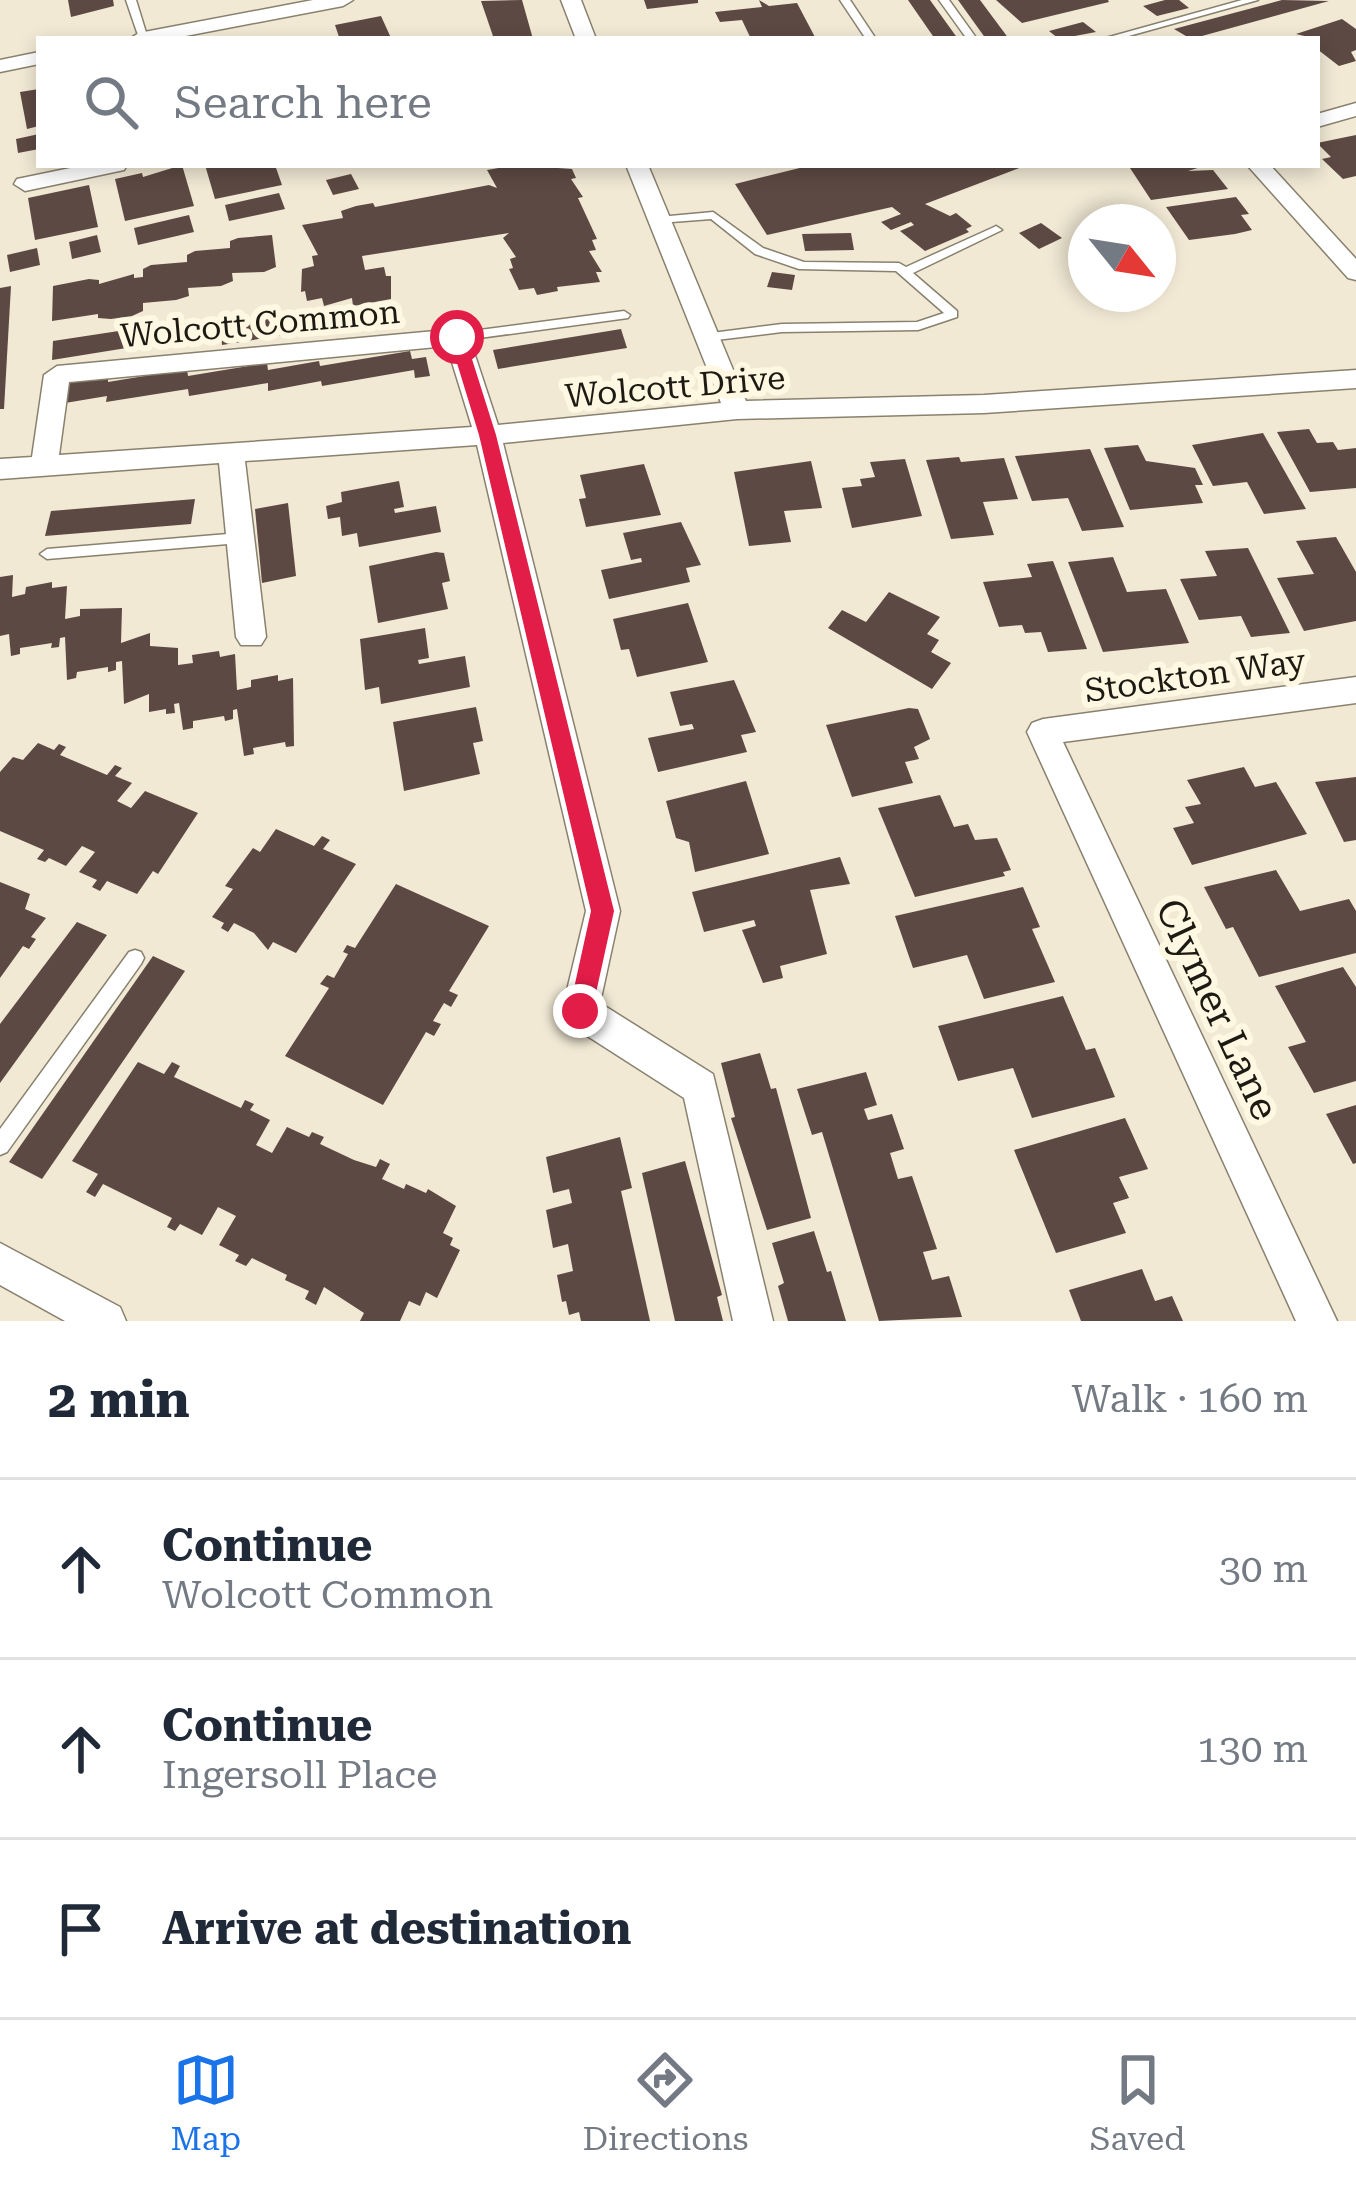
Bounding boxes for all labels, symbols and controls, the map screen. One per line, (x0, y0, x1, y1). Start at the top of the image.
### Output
search box (36, 36, 1320, 168)
icon: search (78, 69, 144, 135)
text: Search here (174, 76, 432, 129)
north arrow (1068, 204, 1176, 312)
street label: Wolcott Common (119, 292, 401, 355)
route start (430, 310, 484, 364)
street label: Wolcott Drive (563, 357, 787, 416)
street label: Stockton Way (1082, 641, 1308, 710)
street label: Clymer Lane (1146, 892, 1288, 1127)
route end (553, 984, 607, 1038)
text: 2 min (48, 1370, 190, 1429)
text: Walk · 160 m (1072, 1376, 1308, 1422)
text: Continue (162, 1519, 373, 1572)
icon: ahead (48, 1536, 114, 1602)
text: 30 m (1219, 1546, 1308, 1592)
text: Wolcott Common (162, 1572, 493, 1618)
text: Continue (162, 1699, 373, 1752)
icon: ahead (48, 1716, 114, 1782)
text: 130 m (1197, 1726, 1308, 1772)
text: Ingersoll Place (162, 1752, 437, 1798)
icon: arrive (48, 1896, 114, 1962)
text: Arrive at destination (162, 1902, 631, 1955)
tab: Map (171, 2047, 241, 2158)
tab: Directions (582, 2047, 748, 2158)
tab: Saved (1090, 2047, 1185, 2158)

